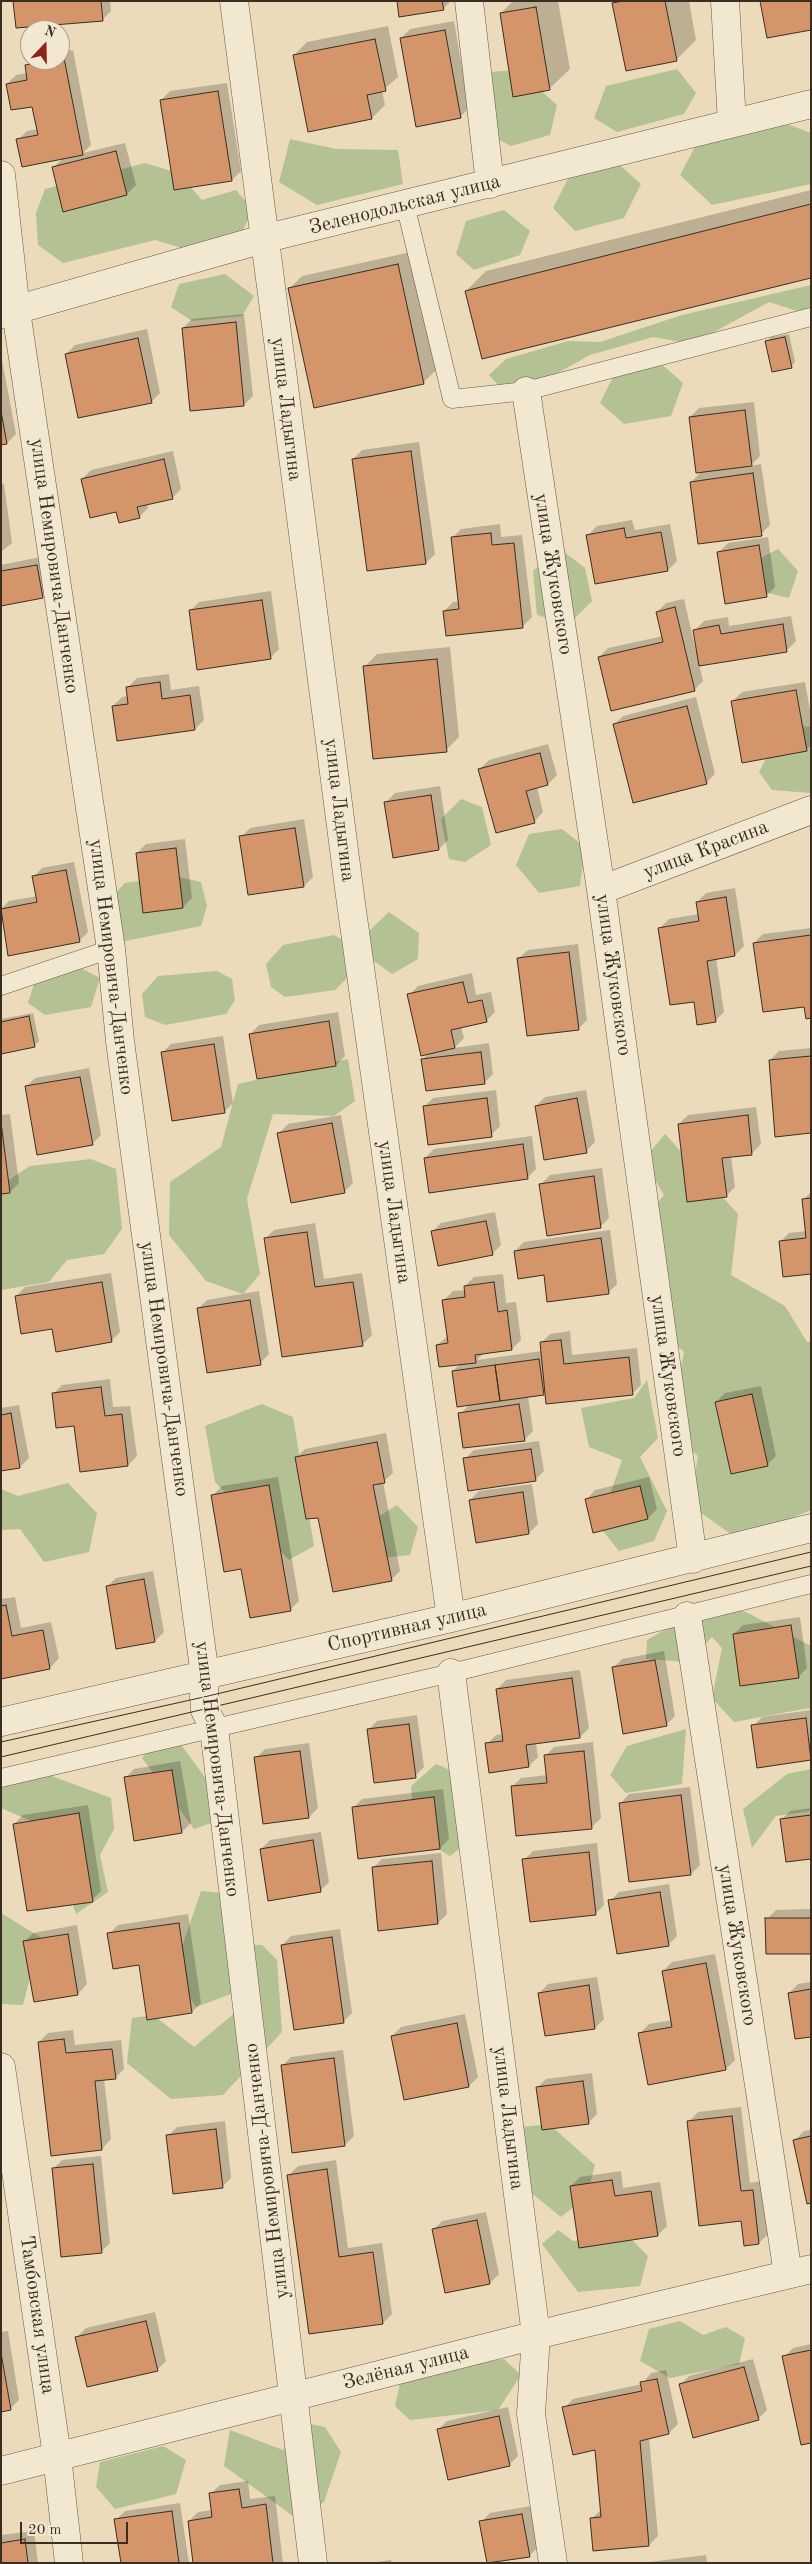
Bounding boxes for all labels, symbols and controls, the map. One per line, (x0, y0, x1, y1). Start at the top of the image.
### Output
north arrow (20, 20, 70, 70)
text: N (43, 23, 58, 40)
street label: Зеленодольская улица (307, 170, 503, 240)
street label: улица Ладыгина (265, 336, 307, 482)
street label: улица Немировича-Данченко (24, 437, 84, 695)
street label: улица Жуковского (528, 491, 578, 657)
street label: улица Ладыгина (318, 737, 360, 883)
street label: улица Красина (640, 815, 772, 885)
street label: улица Немировича-Данченко (83, 838, 139, 1096)
street label: улица Жуковского (590, 892, 636, 1058)
street label: улица Ладыгина (372, 1139, 416, 1285)
street label: улица Немировича-Данченко (134, 1240, 194, 1498)
street label: улица Жуковского (645, 1293, 691, 1459)
street label: Спортивная улица (325, 1598, 489, 1658)
street label: улица Немировича-Данченко (189, 1640, 245, 1898)
street label: улица Жуковского (712, 1862, 762, 2028)
street label: улица Немировича-Данченко (239, 2042, 295, 2300)
street label: улица Ладыгина (487, 2045, 529, 2191)
street label: Тамбовская улица (14, 2234, 60, 2396)
street label: Зелёная улица (341, 2341, 471, 2395)
scale bar (22, 2512, 130, 2544)
text: 20 m (28, 2523, 62, 2538)

